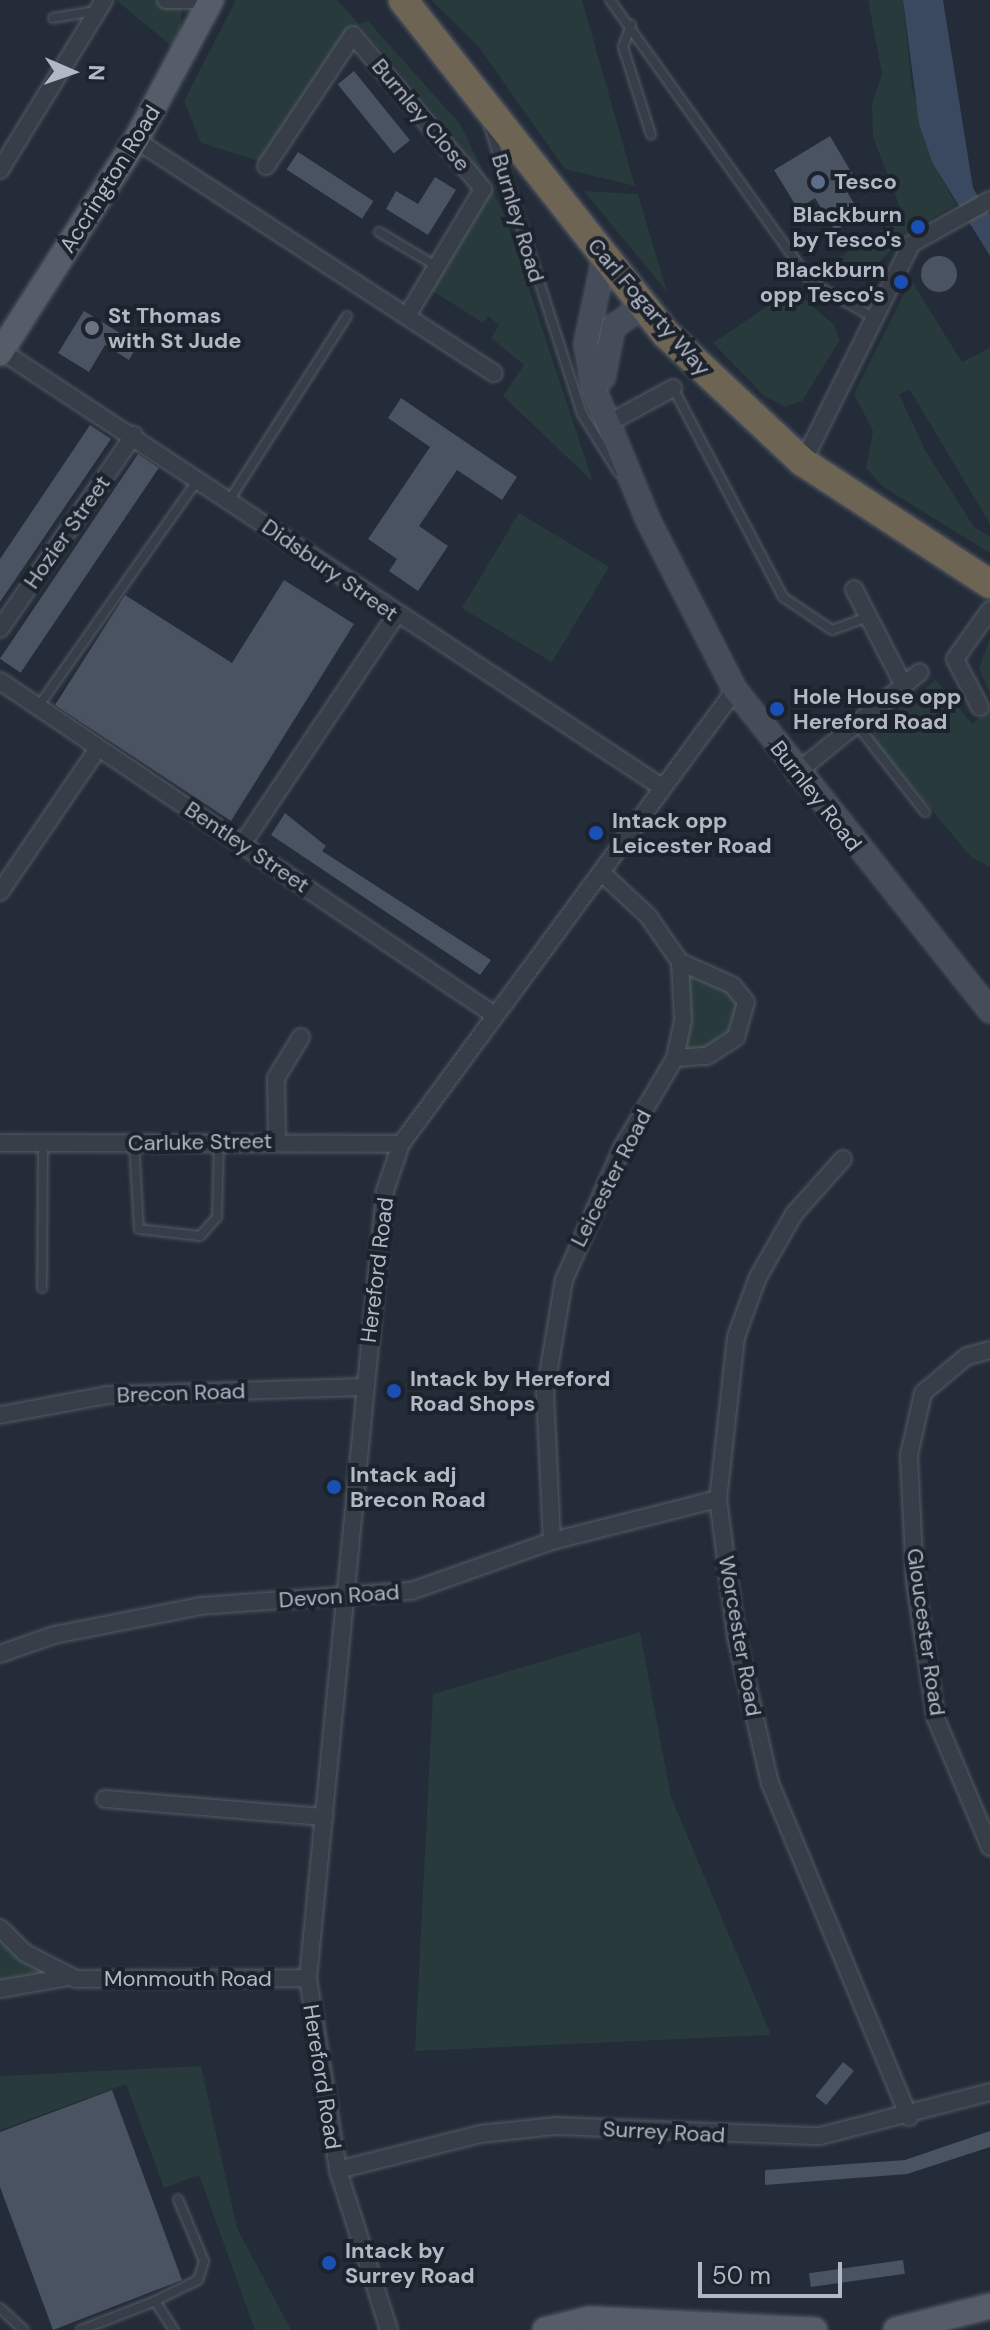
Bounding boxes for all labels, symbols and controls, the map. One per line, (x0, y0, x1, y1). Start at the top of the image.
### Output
north arrow (32, 32, 112, 112)
street label: Burnley Close (366, 53, 476, 177)
text: N (82, 64, 111, 81)
street label: Accrington Road (54, 101, 166, 257)
street label: Burnley Road (486, 151, 550, 285)
place label: Tesco (834, 169, 897, 195)
marker: Tesco (809, 173, 827, 191)
place label: Blackburn by Tesco's (792, 201, 902, 252)
marker: Blackburn by Tesco's (909, 218, 927, 236)
street label: Carl Fogarty Way (582, 233, 716, 381)
place label: Blackburn opp Tesco's (760, 256, 885, 308)
marker: Blackburn opp Tesco's (892, 273, 910, 291)
place label: St Thomas with St Jude (108, 302, 241, 354)
marker: St Thomas with St Jude (83, 319, 101, 337)
street label: Hozier Street (18, 470, 116, 594)
street label: Didsbury Street (257, 513, 403, 627)
place label: Hole House opp Hereford Road (793, 683, 961, 734)
marker: Hole House opp Hereford Road (768, 700, 786, 718)
street label: Burnley Road (765, 736, 867, 856)
street label: Bentley Street (180, 796, 314, 898)
place label: Intack opp Leicester Road (612, 807, 772, 858)
marker: Intack opp Leicester Road (587, 824, 605, 842)
street label: Leicester Road (565, 1105, 657, 1251)
street label: Carluke Street (128, 1128, 272, 1156)
street label: Hereford Road (355, 1196, 399, 1344)
place label: Intack by Hereford Road Shops (410, 1365, 610, 1416)
street label: Brecon Road (116, 1378, 246, 1408)
marker: Intack by Hereford Road Shops (385, 1382, 403, 1400)
place label: Intack adj Brecon Road (350, 1461, 486, 1512)
marker: Intack adj Brecon Road (325, 1478, 343, 1496)
street label: Gloucester Road (901, 1547, 951, 1717)
street label: Worcester Road (713, 1554, 767, 1718)
street label: Devon Road (278, 1579, 400, 1613)
street label: Monmouth Road (104, 1966, 272, 1992)
street label: Hereford Road (298, 2003, 346, 2151)
street label: Surrey Road (602, 2116, 726, 2148)
place label: Intack by Surrey Road (345, 2237, 475, 2288)
scale bar (702, 2246, 846, 2296)
marker: Intack by Surrey Road (320, 2254, 338, 2272)
text: 50 m (712, 2260, 771, 2291)

